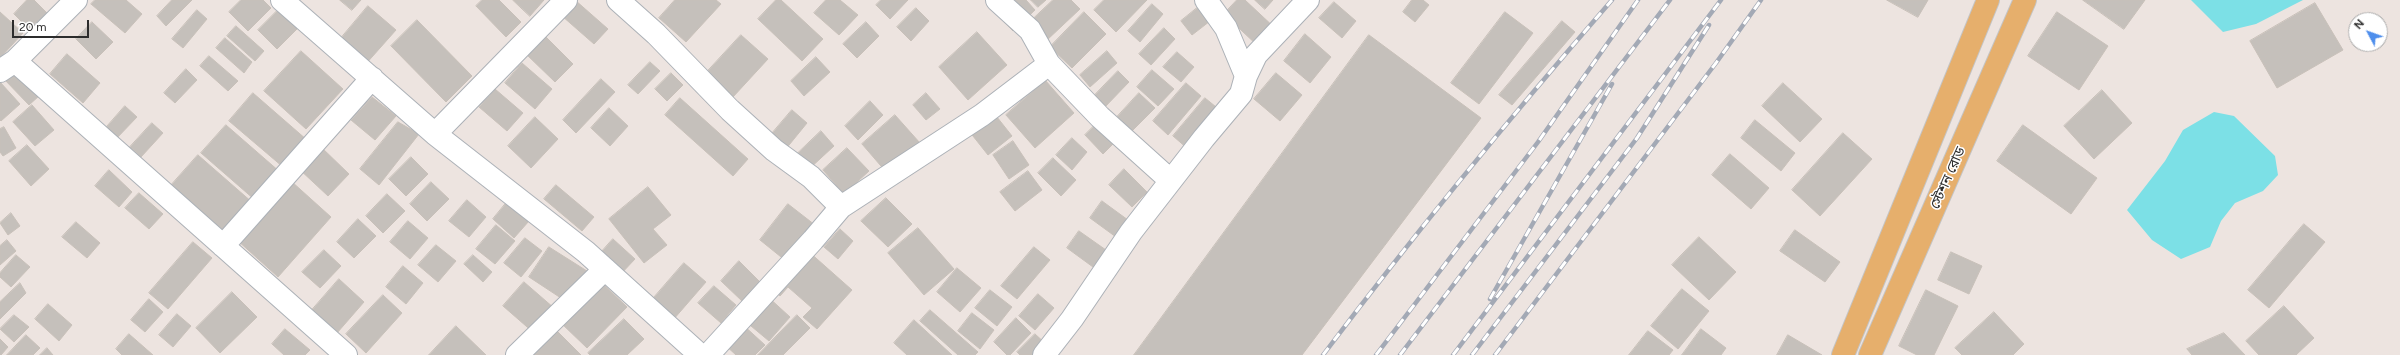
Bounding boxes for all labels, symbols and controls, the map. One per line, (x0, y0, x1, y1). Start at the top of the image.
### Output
scale bar (14, 12, 91, 38)
north arrow (2348, 12, 2388, 52)
text: N (2352, 17, 2367, 32)
text: 20 m (19, 20, 47, 34)
street label: স্টেশন রোড (1927, 144, 1969, 212)

